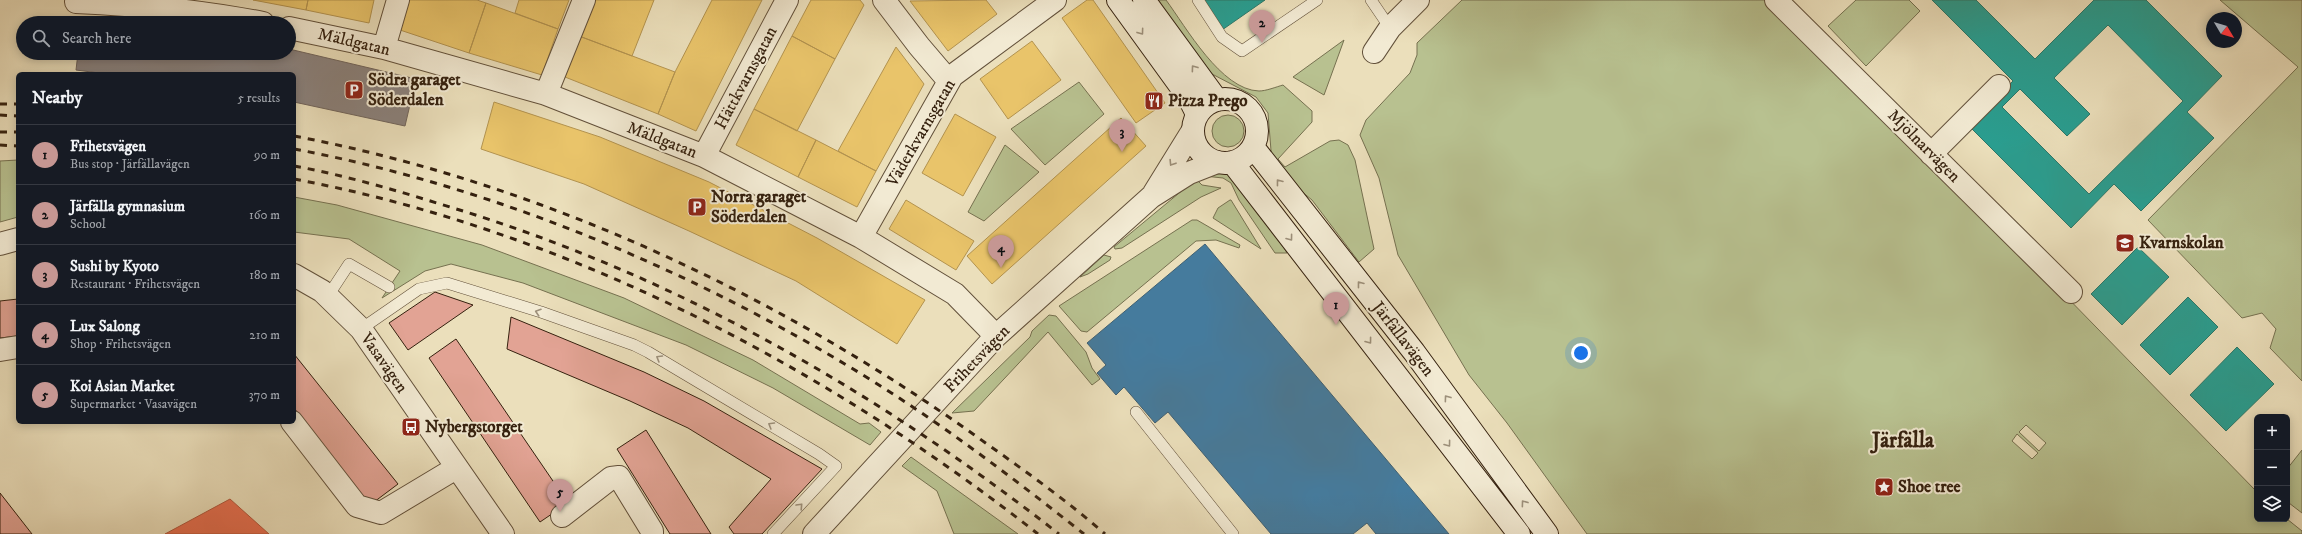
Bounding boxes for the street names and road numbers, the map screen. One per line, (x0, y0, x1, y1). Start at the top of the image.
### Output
street label: Mäldgatan (316, 23, 392, 61)
street label: Hättkvarnsgatan (710, 23, 782, 133)
street label: Väderkvarnsgatan (881, 75, 961, 192)
street label: Mjölnarvägen (1883, 105, 1965, 187)
street label: Mäldgatan (624, 117, 700, 163)
street label: Järfällavägen (1366, 296, 1439, 381)
street label: Frihetsvägen (939, 320, 1015, 398)
street label: Vasavägen (355, 328, 413, 398)

